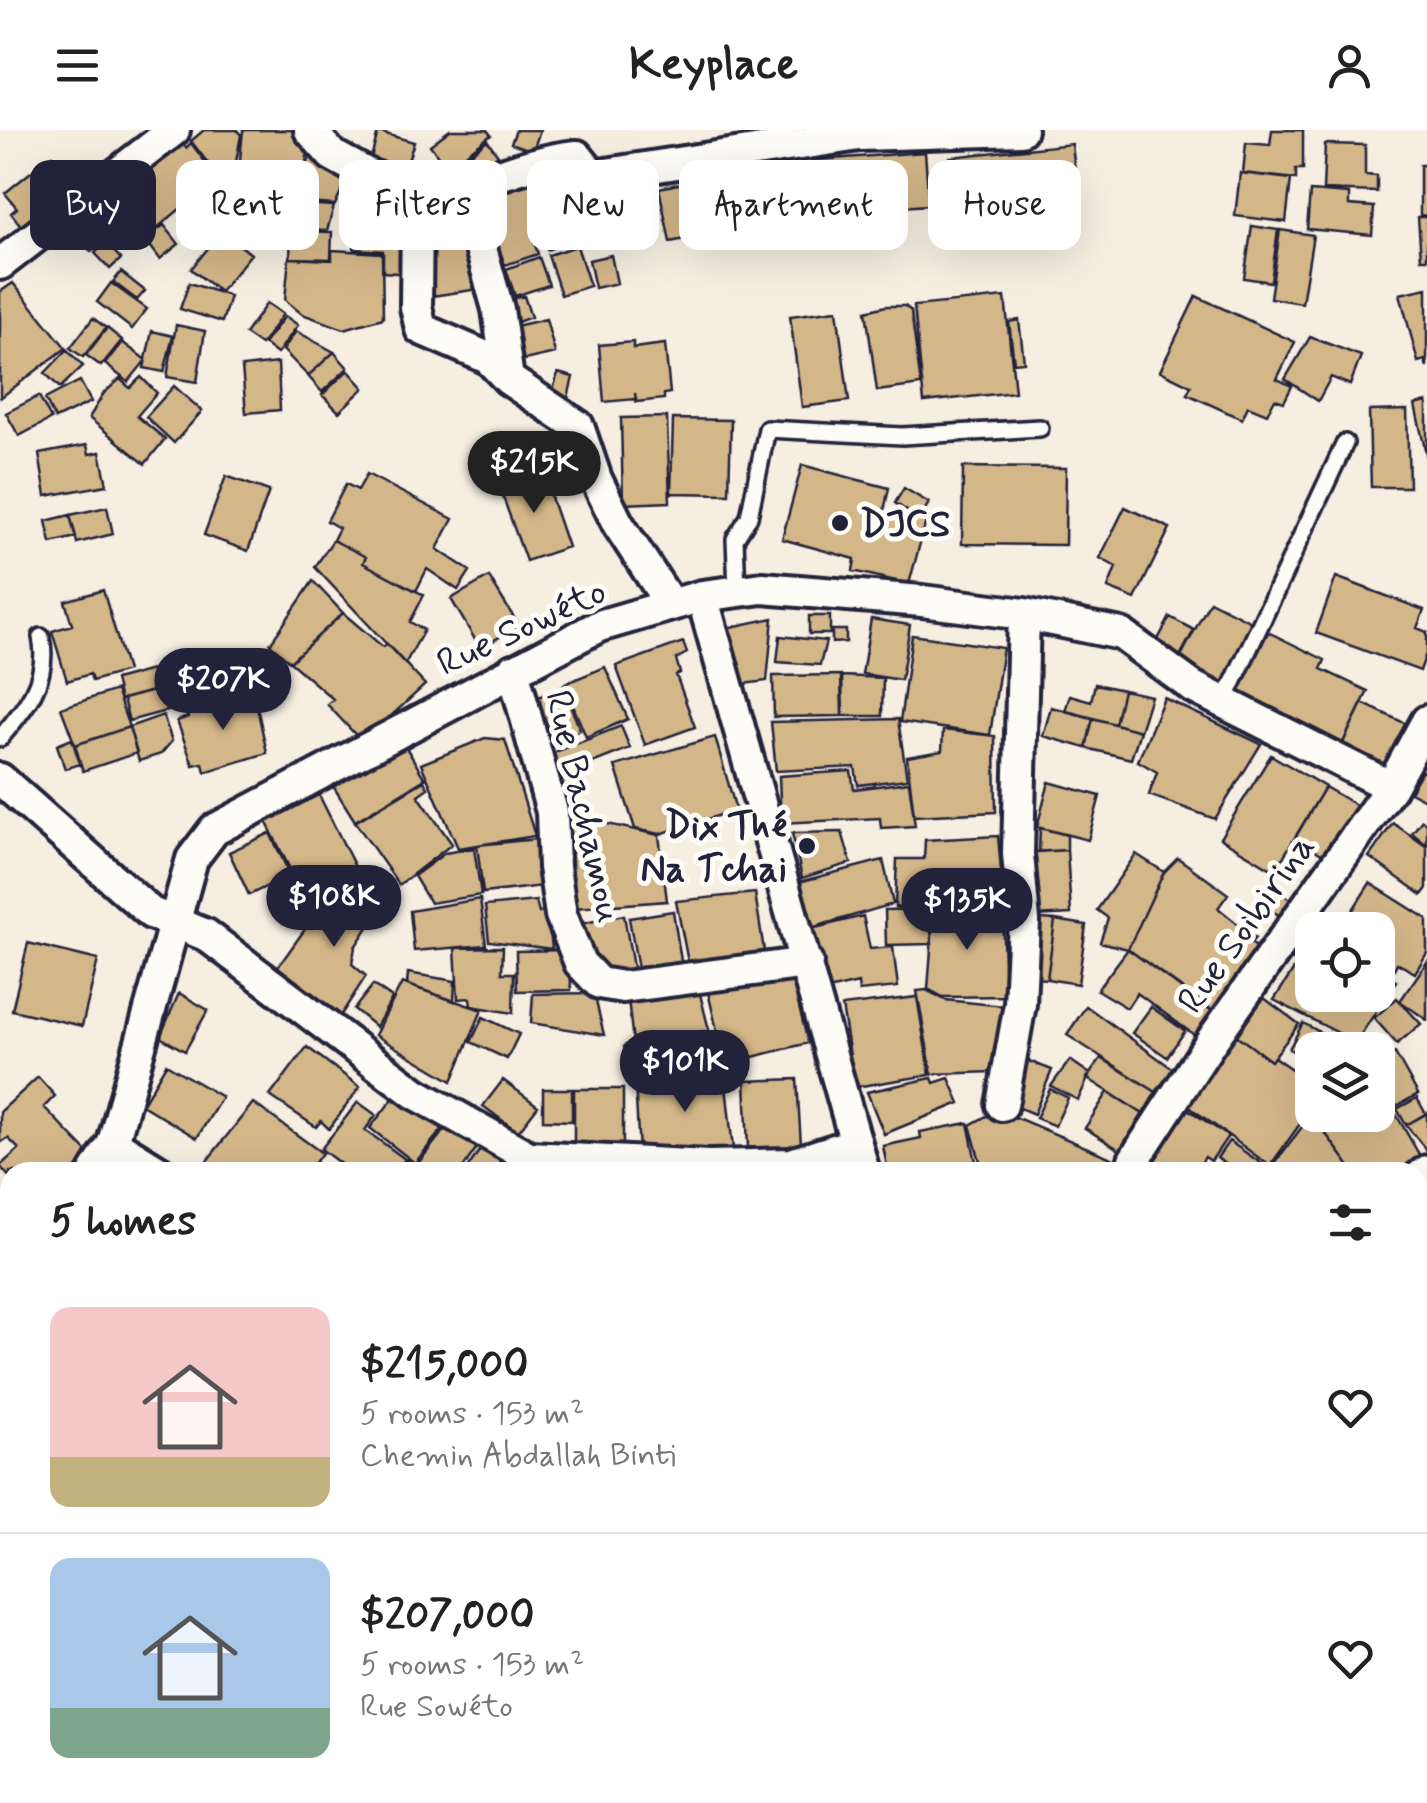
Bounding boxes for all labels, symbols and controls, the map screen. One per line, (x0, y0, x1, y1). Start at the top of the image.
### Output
text: Keyplace (629, 36, 798, 95)
icon: menu (50, 38, 105, 93)
icon: person (1322, 38, 1377, 93)
chip: Buy (30, 160, 156, 250)
chip: Rent (176, 160, 319, 250)
chip: Filters (339, 160, 507, 250)
chip: New (527, 160, 659, 250)
chip: Apartment (679, 160, 908, 250)
chip: House (928, 160, 1081, 250)
pin: $215K (464, 431, 604, 516)
text: $215K (490, 442, 578, 484)
place label: DJCS (860, 501, 951, 550)
marker: DJCS (829, 512, 851, 534)
street label: Rue Sowéto (429, 568, 615, 689)
pin: $207K (153, 648, 293, 733)
text: $207K (176, 659, 270, 701)
street label: Rue Bachamou (532, 686, 633, 928)
place label: Dix Thé Na Tchai (640, 802, 787, 895)
street label: Rue Soibirina (1167, 825, 1327, 1024)
marker: Dix Thé Na Tchai (796, 835, 818, 857)
pin: $108K (264, 865, 404, 950)
pin: $135K (897, 868, 1037, 953)
text: $108K (288, 876, 380, 918)
text: $135K (923, 879, 1011, 921)
map controls (1295, 912, 1395, 1132)
button: locate (1295, 912, 1395, 1012)
pin: $101K (615, 1030, 755, 1115)
button: layers (1295, 1032, 1395, 1132)
text: $101K (642, 1041, 728, 1083)
text: 5 homes (50, 1195, 196, 1250)
icon: filters (1323, 1195, 1378, 1250)
text: $215,000 (360, 1338, 529, 1393)
icon: home (130, 1347, 250, 1467)
icon: heart (1323, 1380, 1378, 1435)
text: 5 rooms · 153 m² (360, 1393, 584, 1435)
text: Chemin Abdallah Binti (360, 1435, 676, 1477)
text: $207,000 (360, 1589, 535, 1644)
icon: home (130, 1598, 250, 1718)
icon: heart (1323, 1631, 1378, 1686)
text: 5 rooms · 153 m² (360, 1644, 584, 1686)
text: Rue Sowéto (360, 1686, 513, 1728)

